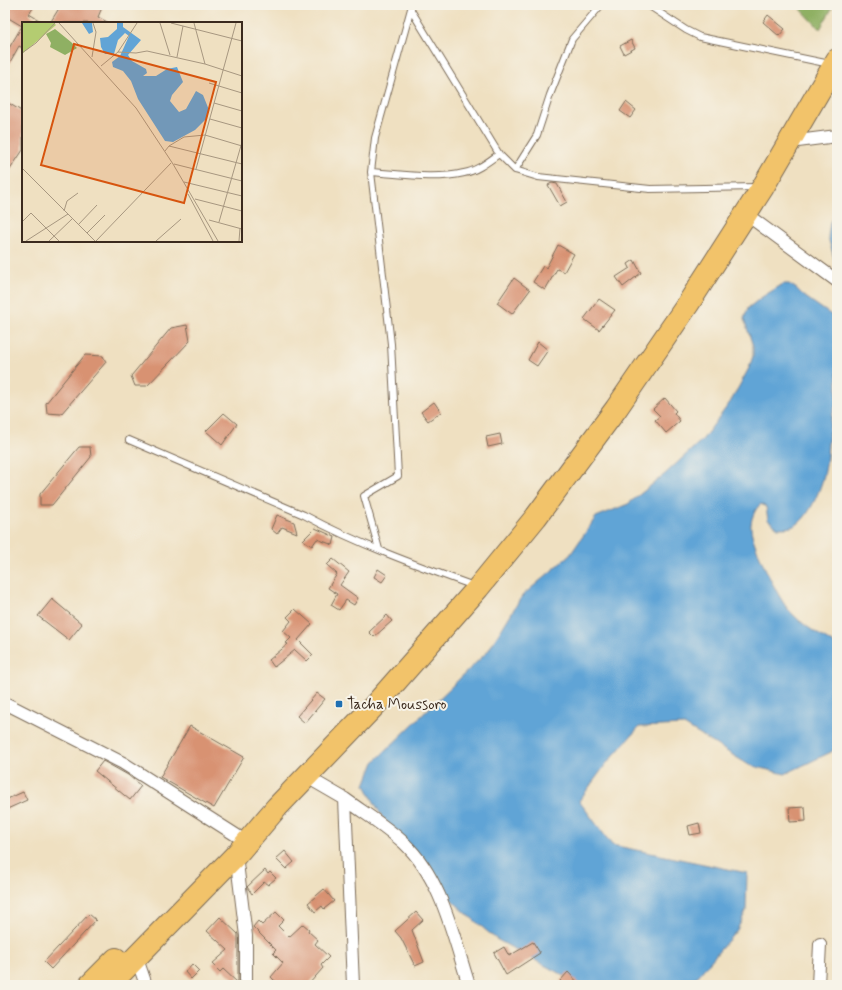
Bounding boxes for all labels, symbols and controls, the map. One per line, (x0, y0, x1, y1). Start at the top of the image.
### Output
inset map (22, 22, 242, 242)
place label: Tacha Moussoro (347, 695, 447, 715)
marker: Tacha Moussoro (334, 699, 344, 709)

